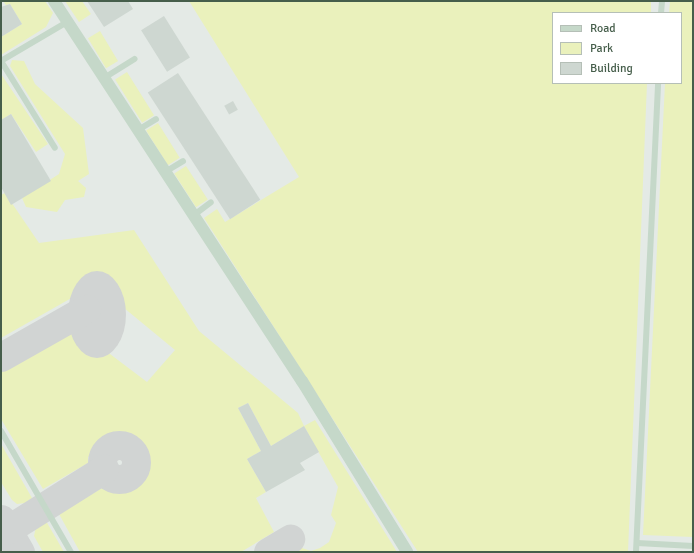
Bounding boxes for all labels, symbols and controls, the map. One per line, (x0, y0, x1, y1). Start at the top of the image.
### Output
legend (552, 12, 682, 84)
text: Road (590, 21, 616, 36)
text: Park (590, 41, 613, 56)
text: Building (590, 61, 633, 76)

